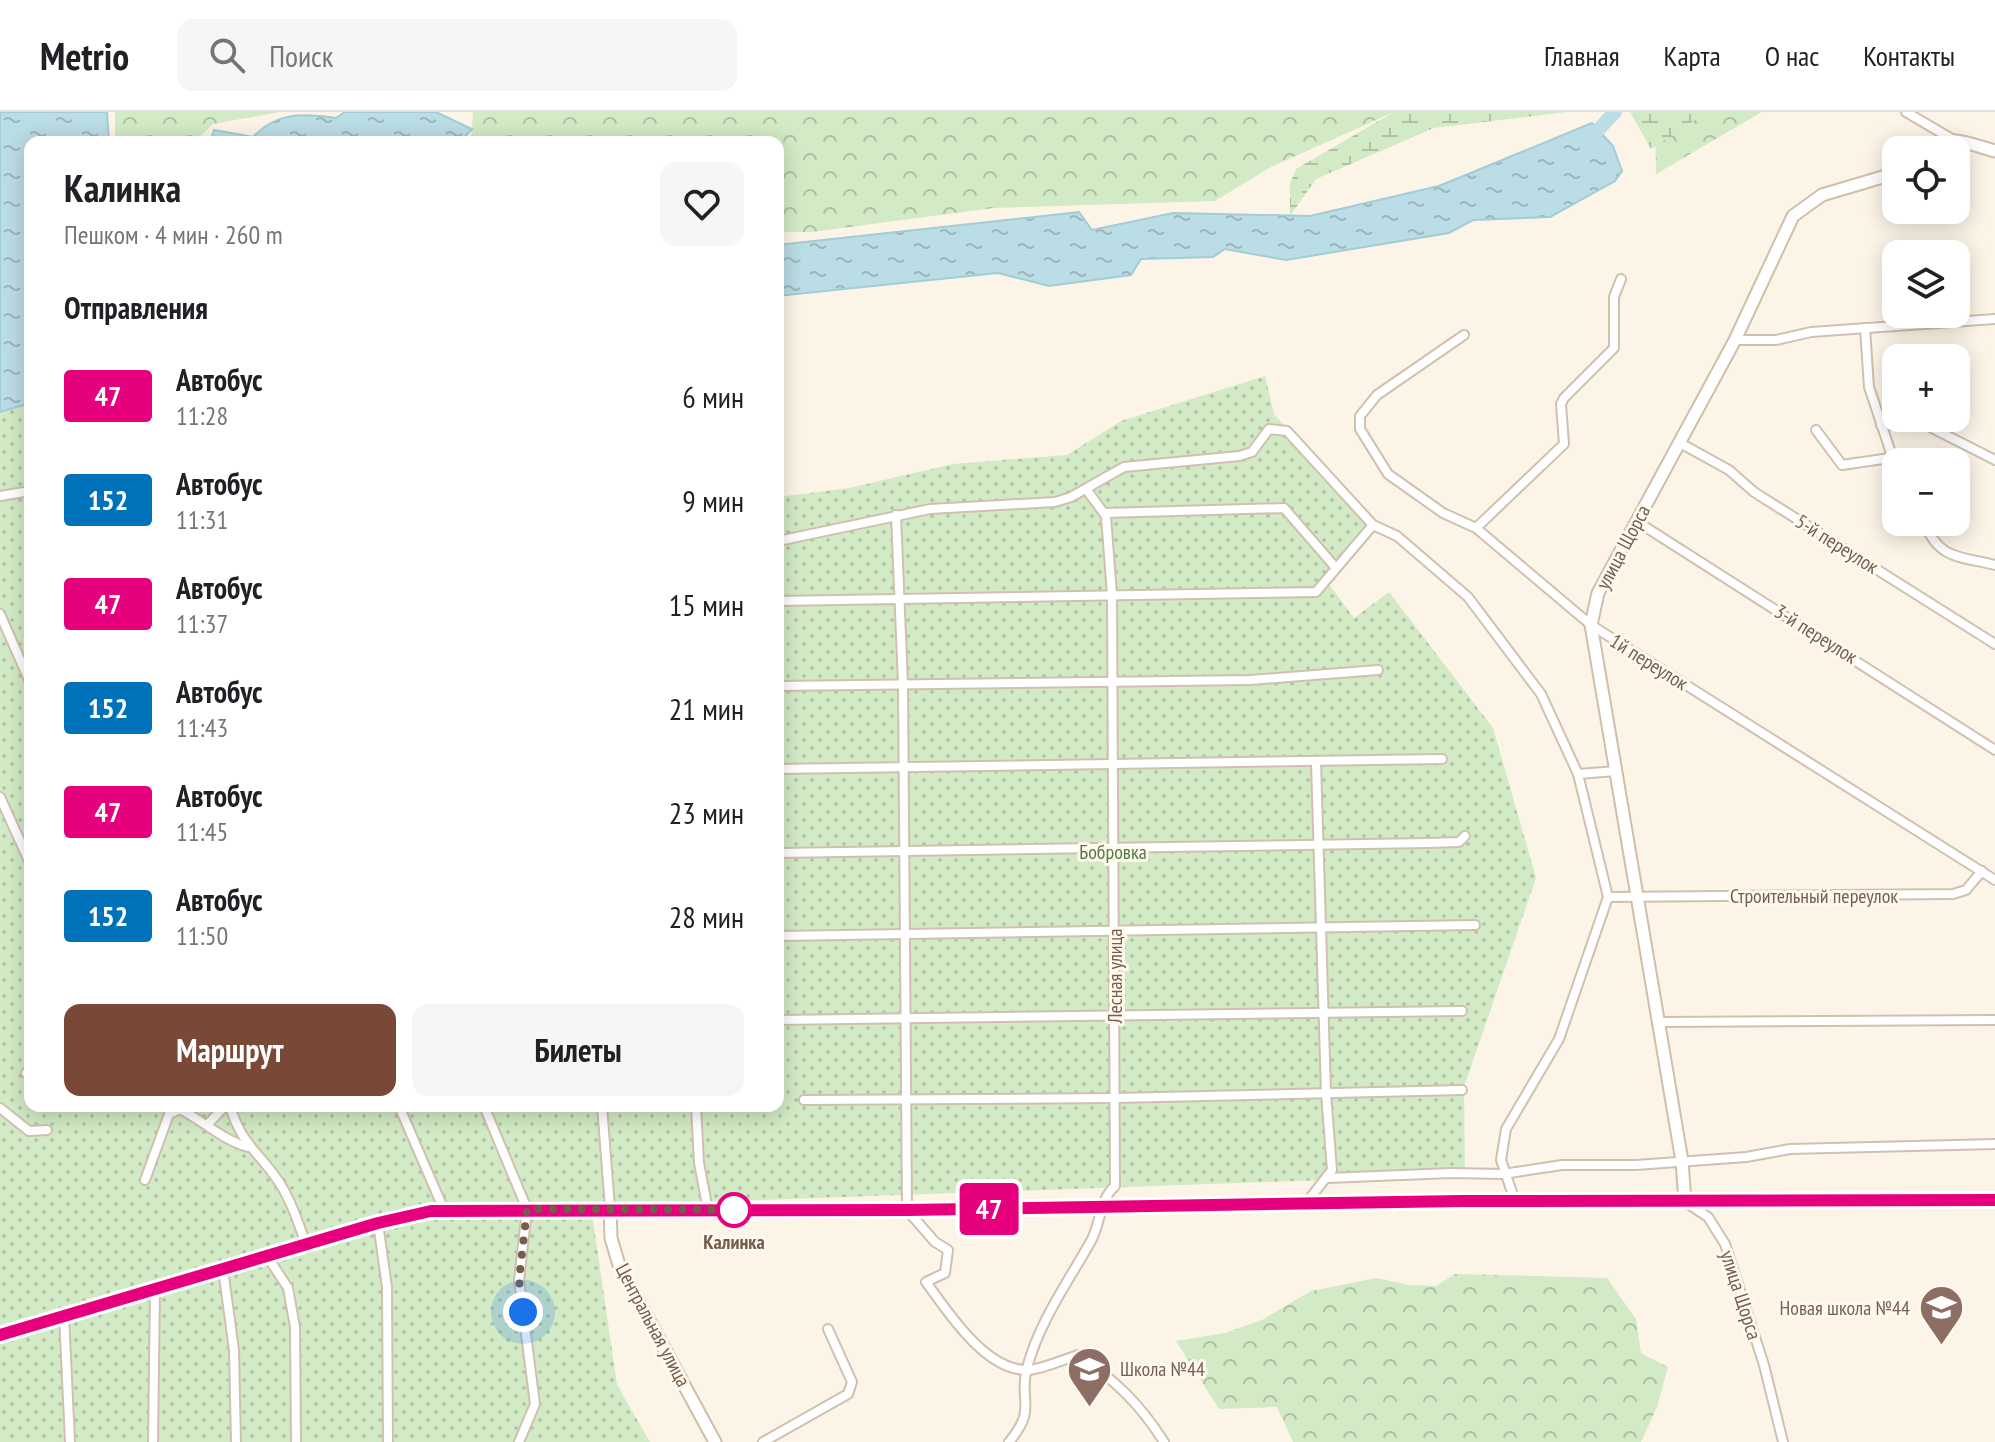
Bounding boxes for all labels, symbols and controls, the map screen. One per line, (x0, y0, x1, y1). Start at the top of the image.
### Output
search box (177, 19, 737, 91)
text: Metrio (40, 31, 129, 80)
icon: search (205, 33, 249, 77)
text: Поиск (269, 36, 333, 75)
text: Главная (1544, 37, 1620, 74)
text: Карта (1664, 37, 1721, 74)
text: О нас (1765, 37, 1819, 74)
text: Контакты (1863, 37, 1955, 74)
map controls (1882, 136, 1970, 536)
button: locate (1882, 136, 1970, 224)
button: heart (660, 162, 744, 246)
text: Калинка (64, 163, 181, 212)
text: Пешком · 4 мин · 260 m (64, 218, 283, 251)
button: layers (1882, 240, 1970, 328)
text: Отправления (64, 288, 208, 327)
button: + (1882, 344, 1970, 432)
text: Автобус (176, 360, 263, 399)
text: 47 (95, 377, 121, 414)
text: 6 мин (682, 377, 744, 416)
text: 11:28 (176, 399, 228, 432)
button: − (1882, 448, 1970, 536)
text: Автобус (176, 464, 263, 503)
text: 152 (88, 481, 128, 518)
text: 9 мин (682, 481, 744, 520)
street label: улица Щорса (1590, 500, 1656, 594)
text: 11:31 (176, 503, 228, 536)
street label: 5-й переулок (1791, 508, 1884, 580)
text: Автобус (176, 568, 263, 607)
text: 47 (95, 585, 121, 622)
text: 15 мин (669, 585, 744, 624)
street label: 3-й переулок (1770, 598, 1863, 670)
text: 11:37 (176, 607, 228, 640)
street label: 1й переулок (1605, 628, 1693, 696)
text: Автобус (176, 672, 263, 711)
text: 152 (88, 689, 128, 726)
text: 21 мин (669, 689, 744, 728)
text: 11:43 (176, 711, 228, 744)
text: Автобус (176, 776, 263, 815)
text: 47 (95, 793, 121, 830)
text: 23 мин (669, 793, 744, 832)
text: 11:45 (176, 815, 228, 848)
park label: Бобровка (1079, 839, 1147, 865)
text: Автобус (176, 880, 263, 919)
street label: Строительный переулок (1730, 883, 1898, 909)
text: 152 (88, 897, 128, 934)
text: 28 мин (669, 897, 744, 936)
text: 11:50 (176, 919, 228, 952)
street label: Лесная улица (1102, 929, 1128, 1024)
button: Маршрут (64, 1004, 396, 1096)
button: Билеты (412, 1004, 744, 1096)
line badge: 47 (953, 1183, 1025, 1235)
text: 47 (976, 1190, 1002, 1227)
marker: Калинка (717, 1193, 751, 1227)
place label: Калинка (703, 1229, 765, 1255)
street label: улица Щорса (1714, 1247, 1768, 1343)
street label: Центральная улица (610, 1259, 696, 1391)
school or university icon: Новая школа №44 (1917, 1284, 1965, 1347)
your location (503, 1292, 543, 1332)
place label: Новая школа №44 (1780, 1295, 1910, 1321)
school or university icon: Школа №44 (1065, 1345, 1113, 1408)
place label: Школа №44 (1120, 1356, 1205, 1382)

